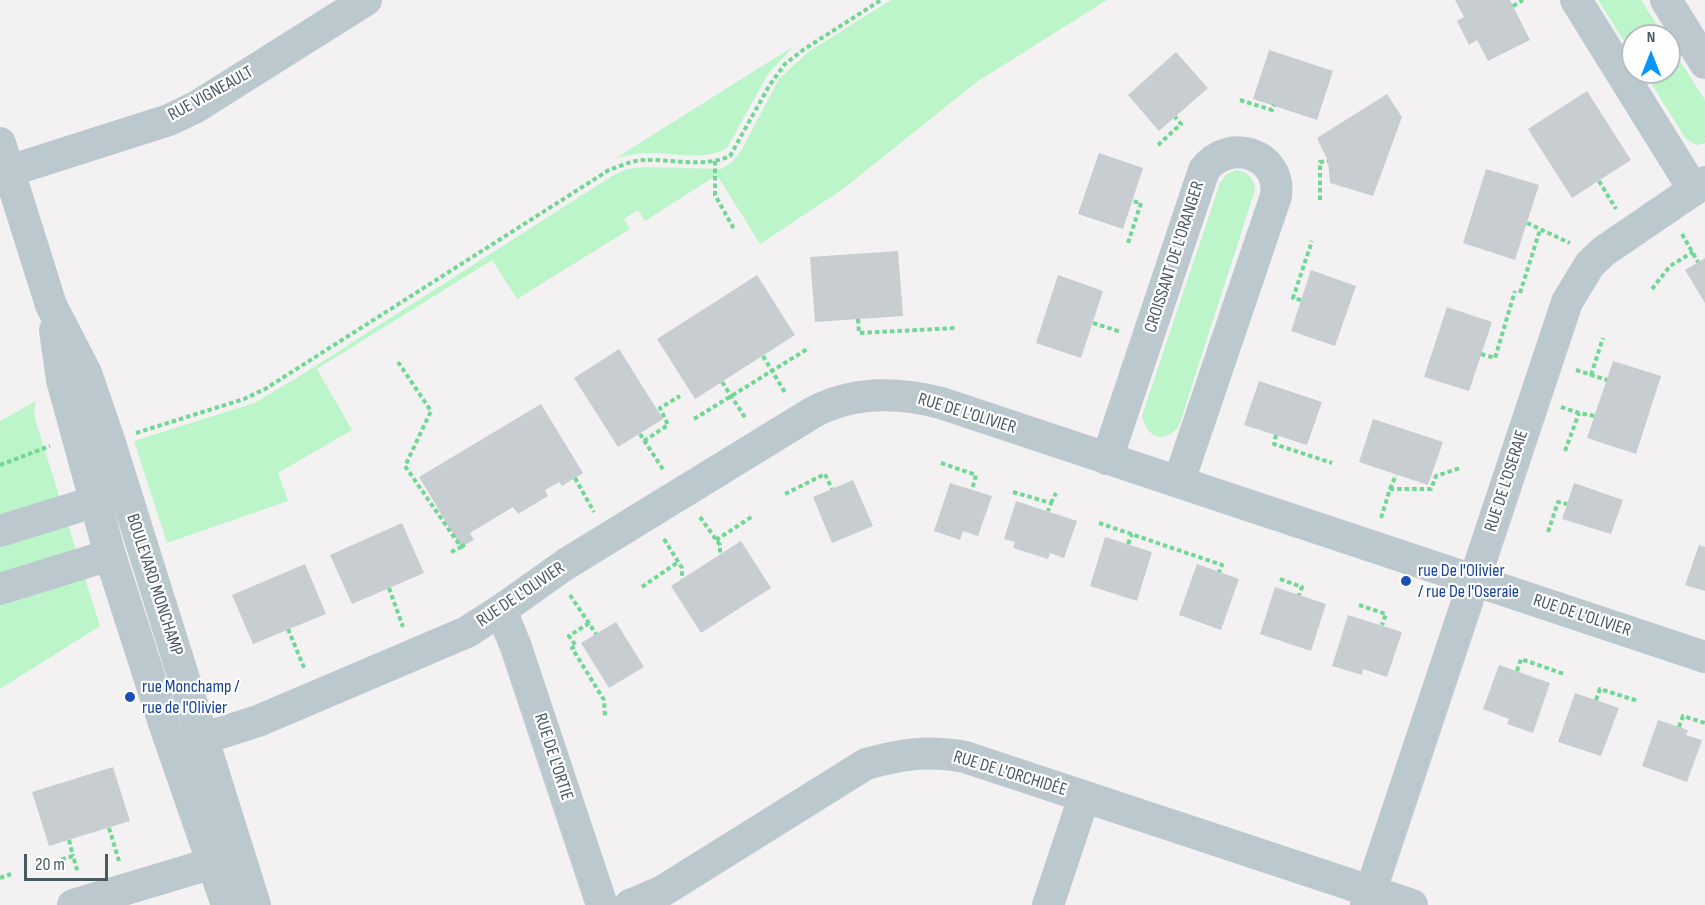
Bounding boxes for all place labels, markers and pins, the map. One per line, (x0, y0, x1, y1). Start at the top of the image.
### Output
place label: rue De l'Olivier / rue De l'Oseraie (1418, 560, 1519, 602)
marker: rue De l'Olivier / rue De l'Oseraie (1399, 574, 1413, 588)
place label: rue Monchamp / rue de l'Olivier (142, 676, 240, 718)
marker: rue Monchamp / rue de l'Olivier (123, 690, 137, 704)

